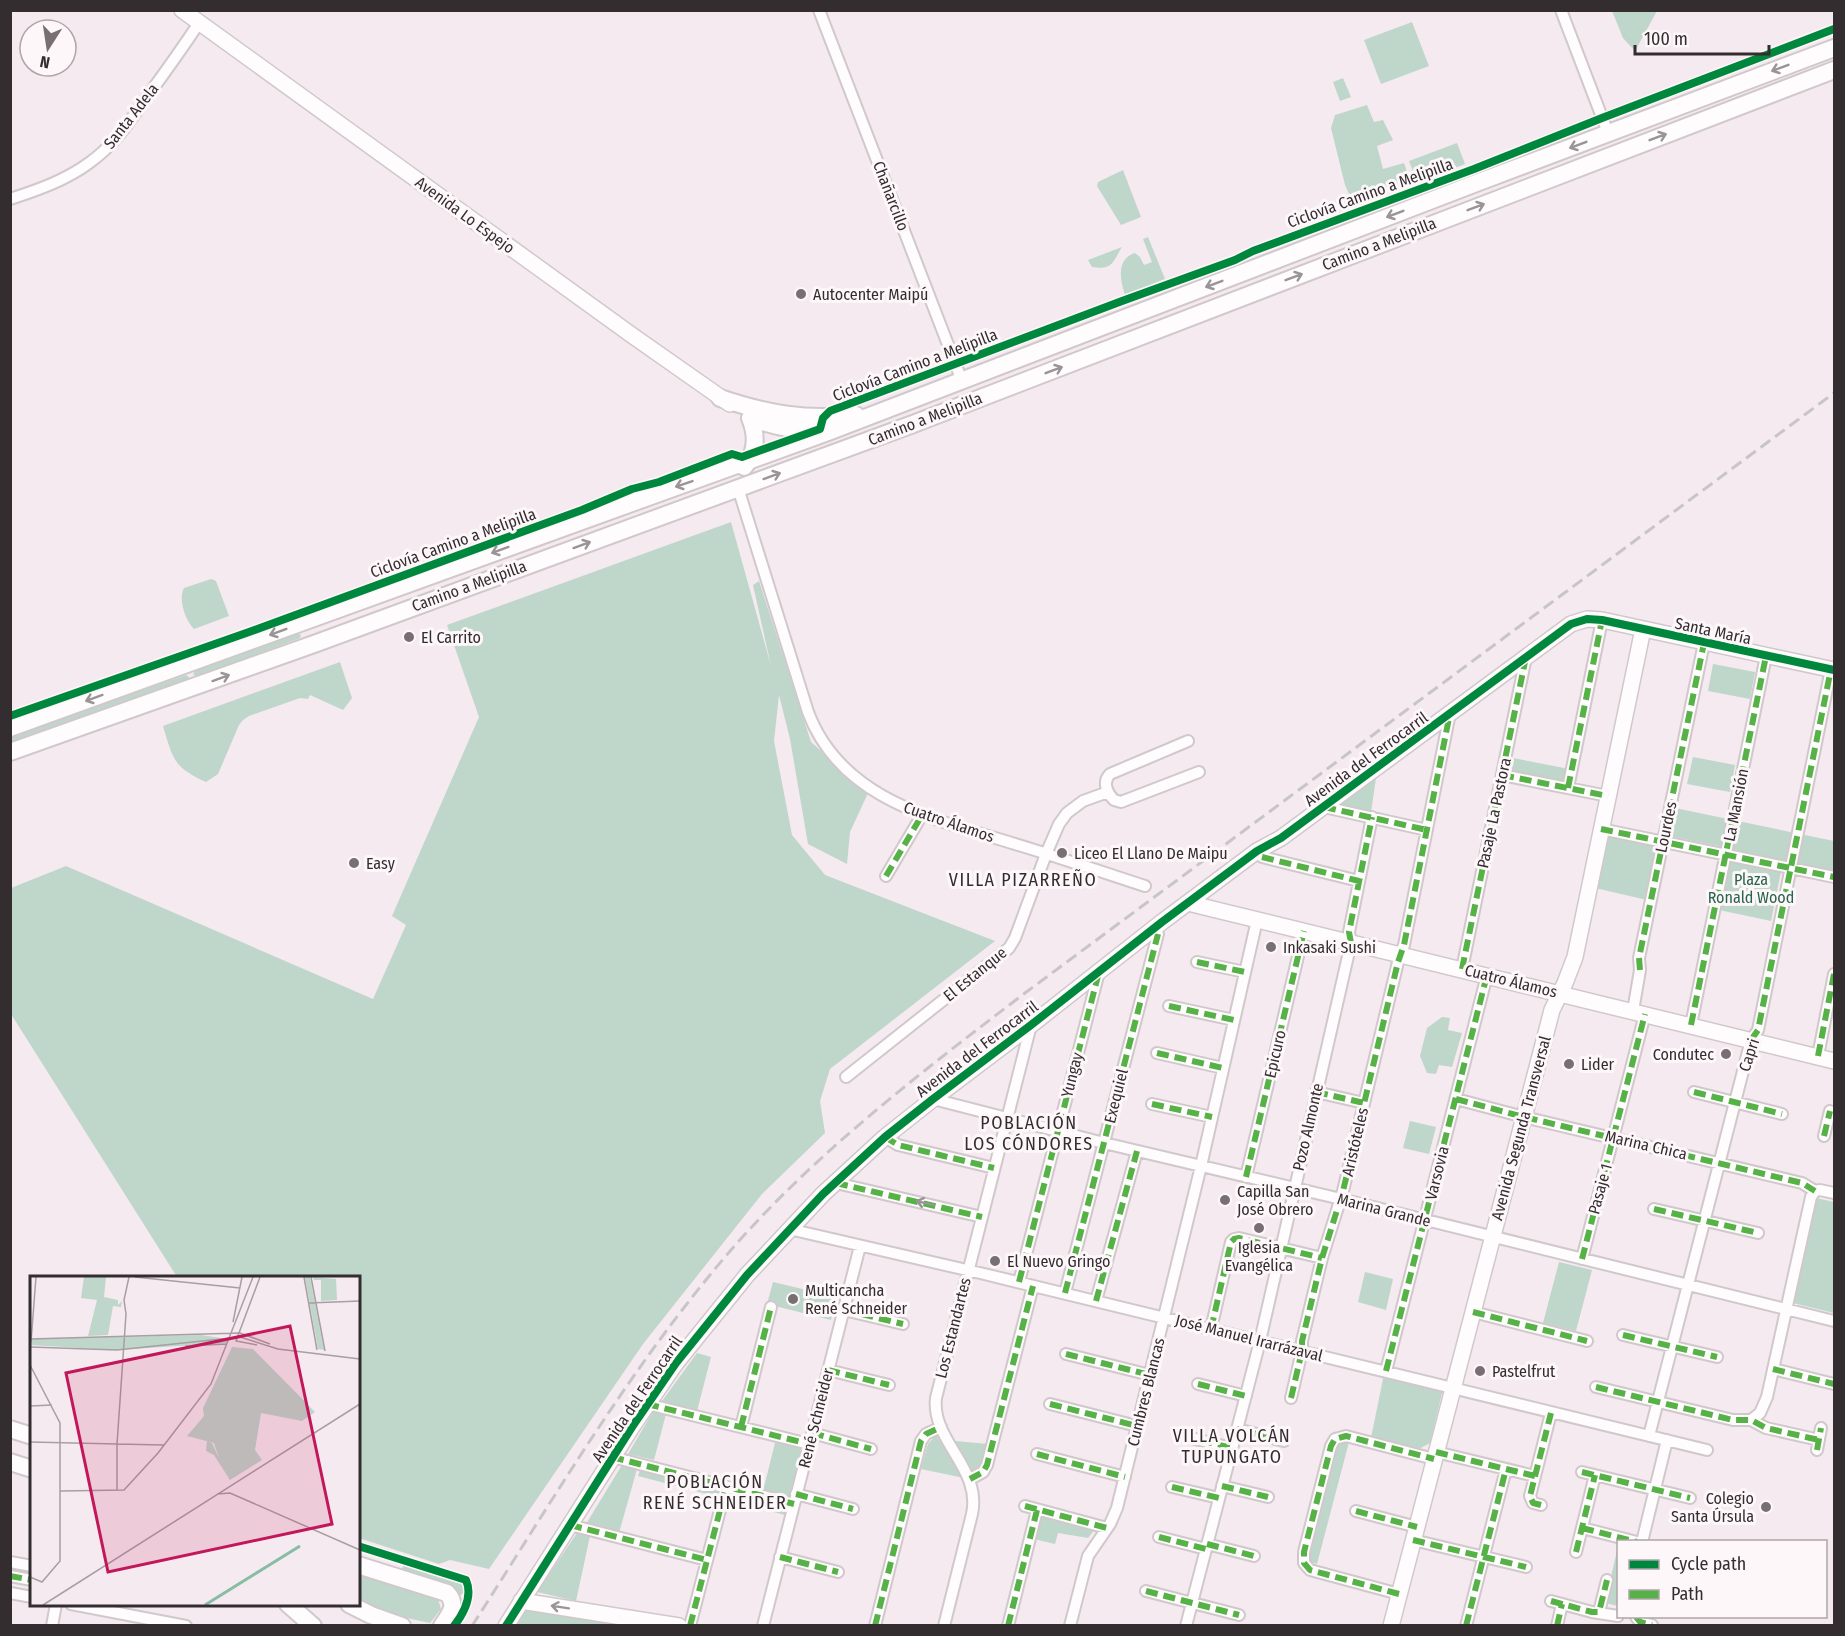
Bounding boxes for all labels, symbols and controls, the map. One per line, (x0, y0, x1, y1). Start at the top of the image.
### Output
north arrow (18, 18, 78, 78)
scale bar (1635, 18, 1768, 56)
text: 100 m (1644, 28, 1688, 50)
text: N (38, 52, 52, 72)
one-way arrow (1771, 64, 1790, 75)
street label: Santa Adela (100, 79, 163, 153)
one-way arrow (1649, 131, 1667, 142)
one-way arrow (1569, 140, 1587, 151)
street label: Ciclovía Camino a Melipilla (1285, 154, 1456, 232)
street label: Chañarcillo (869, 158, 913, 234)
street label: Avenida Lo Espejo (412, 173, 518, 257)
one-way arrow (1467, 200, 1485, 211)
one-way arrow (1387, 209, 1405, 220)
street label: Camino a Melipilla (1319, 213, 1439, 274)
one-way arrow (1285, 271, 1303, 282)
one-way arrow (1205, 280, 1223, 291)
place label: Autocenter Maipú (813, 285, 928, 304)
marker: Autocenter Maipú (794, 287, 808, 301)
street label: Ciclovía Camino a Melipilla (830, 325, 1000, 405)
one-way arrow (1044, 364, 1063, 375)
street label: Camino a Melipilla (865, 388, 985, 449)
one-way arrow (762, 469, 781, 480)
one-way arrow (675, 480, 694, 491)
street label: Ciclovía Camino a Melipilla (368, 504, 539, 582)
one-way arrow (572, 538, 591, 549)
one-way arrow (491, 545, 510, 556)
street label: Camino a Melipilla (409, 556, 529, 616)
street label: Santa María (1673, 614, 1753, 648)
one-way arrow (269, 628, 288, 639)
place label: El Carrito (421, 628, 481, 647)
marker: El Carrito (402, 630, 416, 644)
one-way arrow (211, 671, 230, 682)
one-way arrow (85, 693, 104, 704)
street label: Avenida del Ferrocarril (1301, 708, 1431, 810)
street label: Pasaje La Pastora (1473, 756, 1515, 870)
street label: La Mansión (1720, 767, 1752, 843)
street label: Cuatro Álamos (901, 798, 997, 846)
street label: Lourdes (1651, 799, 1681, 854)
place label: Liceo El Llano De Maipu (1074, 844, 1228, 863)
marker: Liceo El Llano De Maipu (1055, 846, 1069, 860)
place label: Easy (366, 854, 396, 873)
marker: Easy (347, 856, 361, 870)
district label: VILLA PIZARREÑO (949, 869, 1097, 891)
park label: Plaza Ronald Wood (1708, 870, 1794, 907)
place label: Inkasaki Sushi (1283, 938, 1376, 957)
marker: Inkasaki Sushi (1264, 940, 1278, 954)
street label: El Estanque (940, 943, 1011, 1005)
street label: Cuatro Álamos (1463, 960, 1559, 1002)
street label: Avenida del Ferrocarril (912, 997, 1042, 1101)
street label: Epicuro (1260, 1028, 1290, 1080)
street label: Avenida Segunda Transversal (1487, 1034, 1555, 1222)
street label: Capri (1735, 1036, 1763, 1074)
place label: Condutec (1653, 1045, 1714, 1064)
marker: Condutec (1719, 1047, 1733, 1061)
street label: Yungay (1057, 1050, 1087, 1100)
place label: Lider (1581, 1055, 1615, 1074)
marker: Lider (1562, 1057, 1576, 1071)
street label: Exequiel (1100, 1067, 1132, 1125)
street label: Pozo Almonte (1289, 1081, 1327, 1173)
street label: Aristóteles (1338, 1106, 1372, 1178)
district label: POBLACIÓN LOS CÓNDORES (964, 1112, 1094, 1155)
street label: Marina Chica (1603, 1126, 1689, 1164)
street label: Varsovia (1421, 1144, 1453, 1202)
street label: Pasaje 1 (1584, 1162, 1616, 1216)
place label: Capilla San José Obrero (1237, 1182, 1313, 1219)
street label: Marina Grande (1335, 1189, 1433, 1231)
marker: Capilla San José Obrero (1218, 1193, 1232, 1207)
one-way arrow (916, 1197, 935, 1209)
marker: Iglesia Evangélica (1252, 1221, 1266, 1235)
place label: Iglesia Evangélica (1225, 1238, 1293, 1275)
place label: El Nuevo Gringo (1007, 1252, 1110, 1271)
marker: El Nuevo Gringo (988, 1254, 1002, 1268)
inset map (30, 1276, 360, 1606)
street label: Los Estandartes (931, 1276, 975, 1380)
place label: Multicancha René Schneider (805, 1281, 908, 1318)
marker: Multicancha René Schneider (786, 1292, 800, 1306)
street label: José Manuel Irarrázaval (1173, 1310, 1325, 1366)
street label: Avenida del Ferrocarril (588, 1332, 686, 1466)
street label: Cumbres Blancas (1123, 1336, 1169, 1448)
place label: Pastelfrut (1492, 1362, 1556, 1381)
marker: Pastelfrut (1473, 1364, 1487, 1378)
street label: René Schneider (794, 1366, 838, 1470)
district label: VILLA VOLCÁN TUPUNGATO (1173, 1424, 1291, 1468)
district label: POBLACIÓN RENÉ SCHNEIDER (643, 1471, 787, 1514)
place label: Colegio Santa Úrsula (1671, 1489, 1754, 1526)
marker: Colegio Santa Úrsula (1759, 1500, 1773, 1514)
legend (1617, 1540, 1827, 1618)
text: Cycle path (1671, 1553, 1746, 1575)
text: Path (1671, 1583, 1704, 1605)
one-way arrow (550, 1602, 570, 1613)

